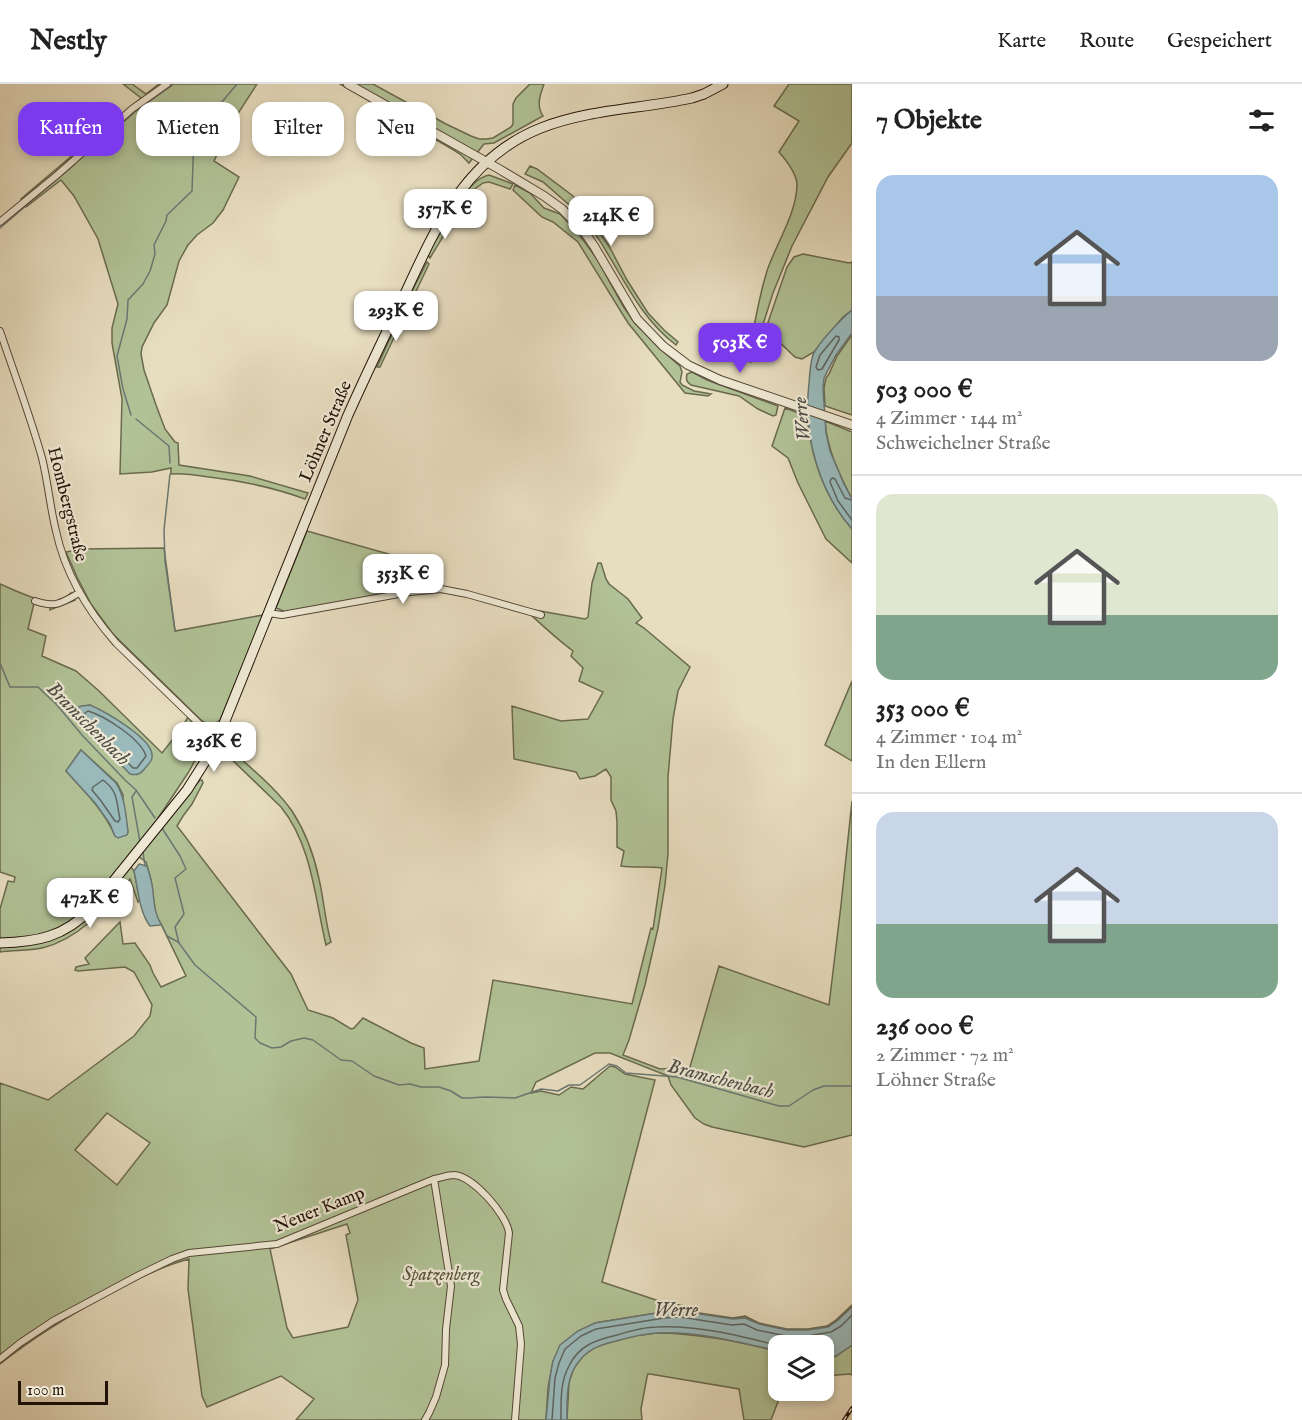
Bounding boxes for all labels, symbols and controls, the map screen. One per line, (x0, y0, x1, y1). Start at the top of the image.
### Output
text: Nestly (30, 24, 107, 59)
text: Karte (997, 28, 1046, 55)
text: Route (1079, 28, 1134, 55)
text: Gespeichert (1167, 28, 1272, 55)
chip: Kaufen (18, 102, 124, 156)
chip: Mieten (136, 102, 240, 156)
chip: Filter (252, 102, 344, 156)
chip: Neu (356, 102, 436, 156)
text: 7 Objekte (876, 104, 982, 137)
icon: filters (1245, 104, 1278, 137)
pin: 357K € (396, 189, 494, 240)
text: 357K € (418, 196, 472, 221)
pin: 214K € (562, 196, 660, 247)
text: 214K € (582, 203, 640, 228)
icon: home (1023, 214, 1131, 322)
pin: 293K € (347, 291, 445, 342)
text: 293K € (368, 298, 424, 323)
pin: 503K € (691, 323, 789, 374)
text: 503K € (712, 330, 768, 355)
text: 503 000 € (876, 373, 973, 406)
street label: Löhner Straße (295, 377, 358, 486)
water label: Werre (788, 395, 817, 442)
text: 4 Zimmer · 144 m² (876, 406, 1023, 431)
text: Schweichelner Straße (876, 431, 1051, 456)
street label: Hombergstraße (41, 445, 92, 564)
icon: home (1023, 533, 1131, 641)
pin: 353K € (354, 554, 452, 605)
text: 353K € (377, 561, 429, 586)
water label: Bramschenbach (41, 677, 136, 772)
text: 353 000 € (876, 692, 970, 725)
pin: 236K € (165, 722, 263, 773)
text: 4 Zimmer · 104 m² (876, 725, 1022, 750)
text: 236K € (186, 729, 242, 754)
text: In den Ellern (876, 750, 986, 775)
icon: home (1023, 851, 1131, 959)
pin: 472K € (41, 878, 139, 929)
text: 472K € (61, 885, 119, 910)
text: 236 000 € (876, 1010, 974, 1043)
text: 2 Zimmer · 72 m² (876, 1043, 1014, 1068)
water label: Bramschenbach (665, 1054, 777, 1105)
text: Löhner Straße (876, 1068, 996, 1093)
street label: Neuer Kamp (271, 1182, 369, 1239)
park label: Spatzenberg (402, 1264, 481, 1287)
water label: Werre (654, 1298, 698, 1323)
map controls (768, 1335, 834, 1401)
button: layers (768, 1335, 834, 1401)
scale bar (18, 1378, 108, 1406)
text: 100 m (27, 1381, 64, 1401)

